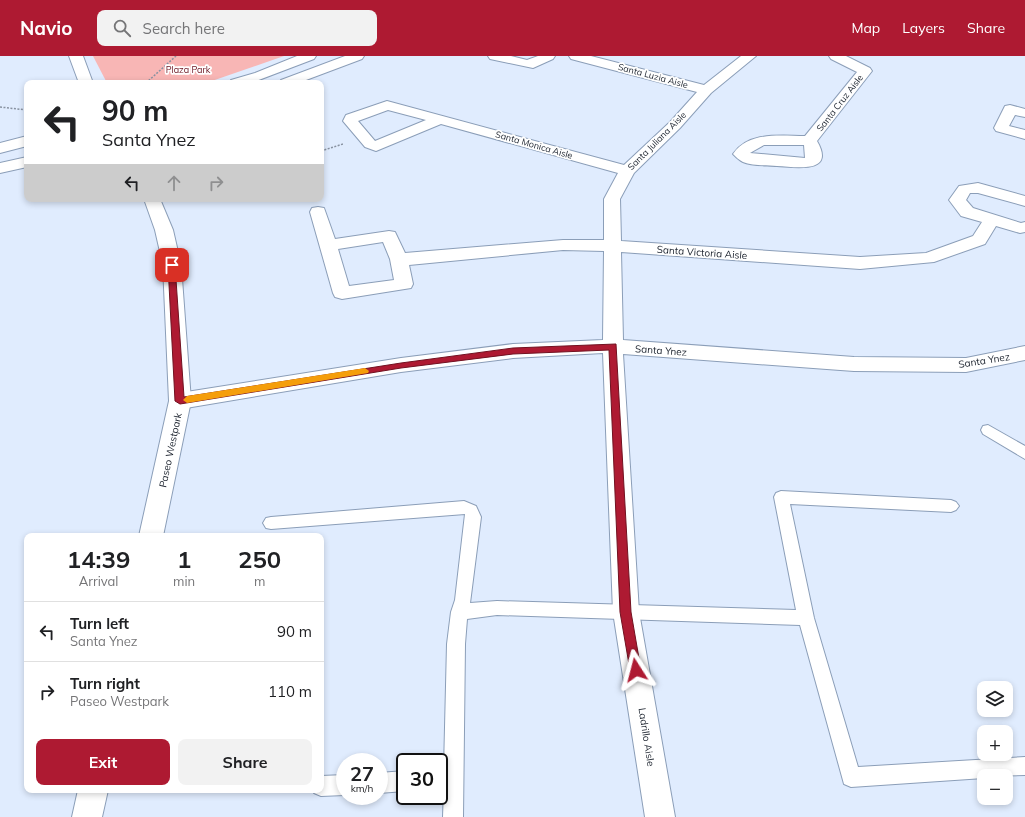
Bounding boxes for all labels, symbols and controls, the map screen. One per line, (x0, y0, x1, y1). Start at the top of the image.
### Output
search box (97, 10, 377, 46)
text: Navio (20, 16, 73, 40)
icon: search (111, 17, 133, 39)
text: Search here (143, 19, 225, 38)
text: Map (851, 19, 880, 37)
text: Layers (902, 19, 945, 37)
text: Share (967, 19, 1005, 37)
street label: Santa Luzia Aisle (617, 61, 689, 90)
park label: Plaza Park (166, 64, 211, 75)
street label: Santa Cruz Aisle (814, 72, 865, 133)
text: 90 m (102, 93, 168, 128)
icon: left (36, 96, 88, 148)
street label: Santa Juliana Aisle (625, 109, 688, 172)
text: Santa Ynez (102, 128, 196, 151)
street label: Santa Monica Aisle (494, 128, 574, 161)
icon: left (121, 172, 143, 194)
icon: ahead (163, 172, 185, 194)
icon: right (205, 172, 227, 194)
street label: Santa Victoria Aisle (656, 243, 748, 262)
pin (155, 248, 189, 282)
icon: arrive (161, 254, 183, 276)
street label: Santa Ynez (635, 342, 687, 359)
street label: Santa Ynez (957, 350, 1011, 371)
street label: Paseo Westpark (156, 411, 185, 489)
text: 14:39 (67, 544, 130, 574)
text: 1 (177, 544, 191, 574)
text: 250 (238, 544, 281, 574)
text: Arrival (79, 573, 118, 589)
text: min (173, 573, 195, 589)
text: m (254, 573, 265, 589)
text: Turn left (70, 614, 129, 633)
icon: left (36, 621, 58, 643)
text: 90 m (277, 622, 312, 641)
text: Santa Ynez (70, 633, 138, 649)
position arrow (615, 649, 657, 691)
text: Turn right (70, 674, 140, 693)
icon: right (36, 681, 58, 703)
map controls (977, 681, 1013, 805)
button: layers (977, 681, 1013, 717)
text: 110 m (268, 682, 312, 701)
text: Paseo Westpark (70, 693, 169, 709)
street label: Ladrillo Aisle (635, 707, 658, 767)
button: + (977, 725, 1013, 761)
button: Exit (36, 739, 170, 785)
button: Share (178, 739, 312, 785)
speed limit sign: 30 (396, 753, 448, 805)
text: 27 (350, 761, 374, 786)
button: − (977, 769, 1013, 805)
text: km/h (351, 782, 373, 795)

